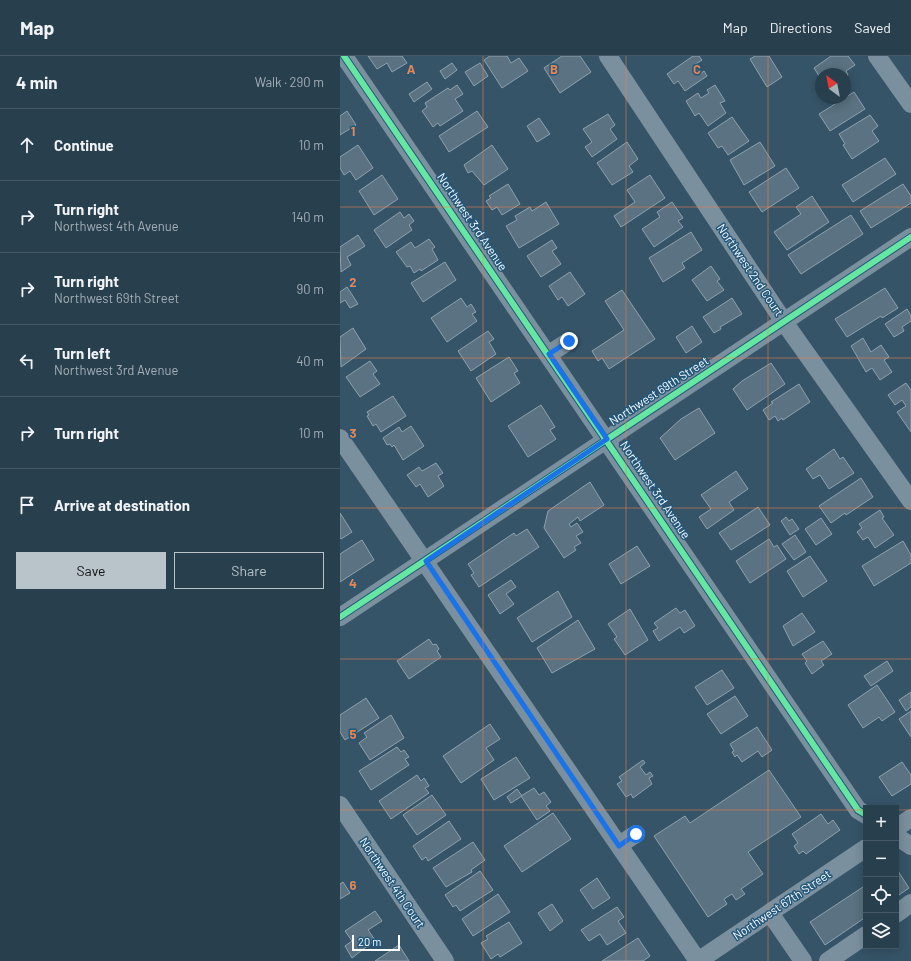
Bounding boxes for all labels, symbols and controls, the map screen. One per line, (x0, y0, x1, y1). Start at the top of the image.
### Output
text: Map (20, 16, 54, 39)
text: Map (723, 19, 748, 36)
text: Directions (770, 19, 832, 36)
text: Saved (854, 19, 891, 36)
text: A (407, 61, 416, 77)
text: B (550, 61, 558, 77)
text: C (693, 61, 701, 77)
north arrow (815, 68, 851, 104)
text: 4 min (16, 72, 58, 92)
text: Walk · 290 m (255, 74, 324, 90)
text: 1 (351, 123, 355, 139)
icon: ahead (16, 134, 38, 156)
text: Continue (54, 136, 114, 154)
text: 10 m (299, 137, 324, 153)
street label: Northwest 3rd Avenue (435, 170, 511, 273)
text: Turn right (54, 200, 119, 218)
icon: right (16, 206, 38, 228)
text: 140 m (292, 209, 324, 225)
text: Northwest 4th Avenue (54, 218, 179, 234)
street label: Northwest 2nd Court (715, 221, 787, 318)
text: Turn right (54, 272, 119, 290)
text: 2 (349, 274, 357, 290)
icon: right (16, 278, 38, 300)
text: 90 m (297, 281, 324, 297)
text: Northwest 69th Street (54, 290, 179, 306)
route end (560, 332, 578, 350)
text: Turn left (54, 344, 110, 362)
icon: left (16, 350, 38, 372)
text: 40 m (296, 353, 324, 369)
street label: Northwest 69th Street (606, 353, 711, 428)
text: Northwest 3rd Avenue (54, 362, 178, 378)
icon: right (16, 422, 38, 444)
text: Turn right (54, 424, 119, 442)
text: 10 m (299, 425, 324, 441)
text: 3 (349, 425, 357, 441)
street label: Northwest 3rd Avenue (618, 438, 694, 541)
icon: arrive (16, 494, 38, 516)
text: Arrive at destination (54, 496, 190, 514)
button: Save (16, 552, 166, 589)
button: Share (174, 552, 324, 589)
text: 4 (349, 575, 357, 591)
text: 5 (349, 726, 357, 742)
map controls (863, 805, 899, 949)
button: + (863, 805, 899, 841)
route start (627, 825, 645, 843)
street label: Northwest 4th Court (357, 835, 428, 930)
button: − (863, 841, 899, 877)
street label: Northwest 67th Street (730, 866, 833, 942)
text: 6 (350, 877, 357, 893)
button: locate (863, 877, 899, 913)
button: layers (863, 913, 899, 949)
scale bar (352, 933, 400, 952)
text: 20 m (358, 935, 381, 948)

